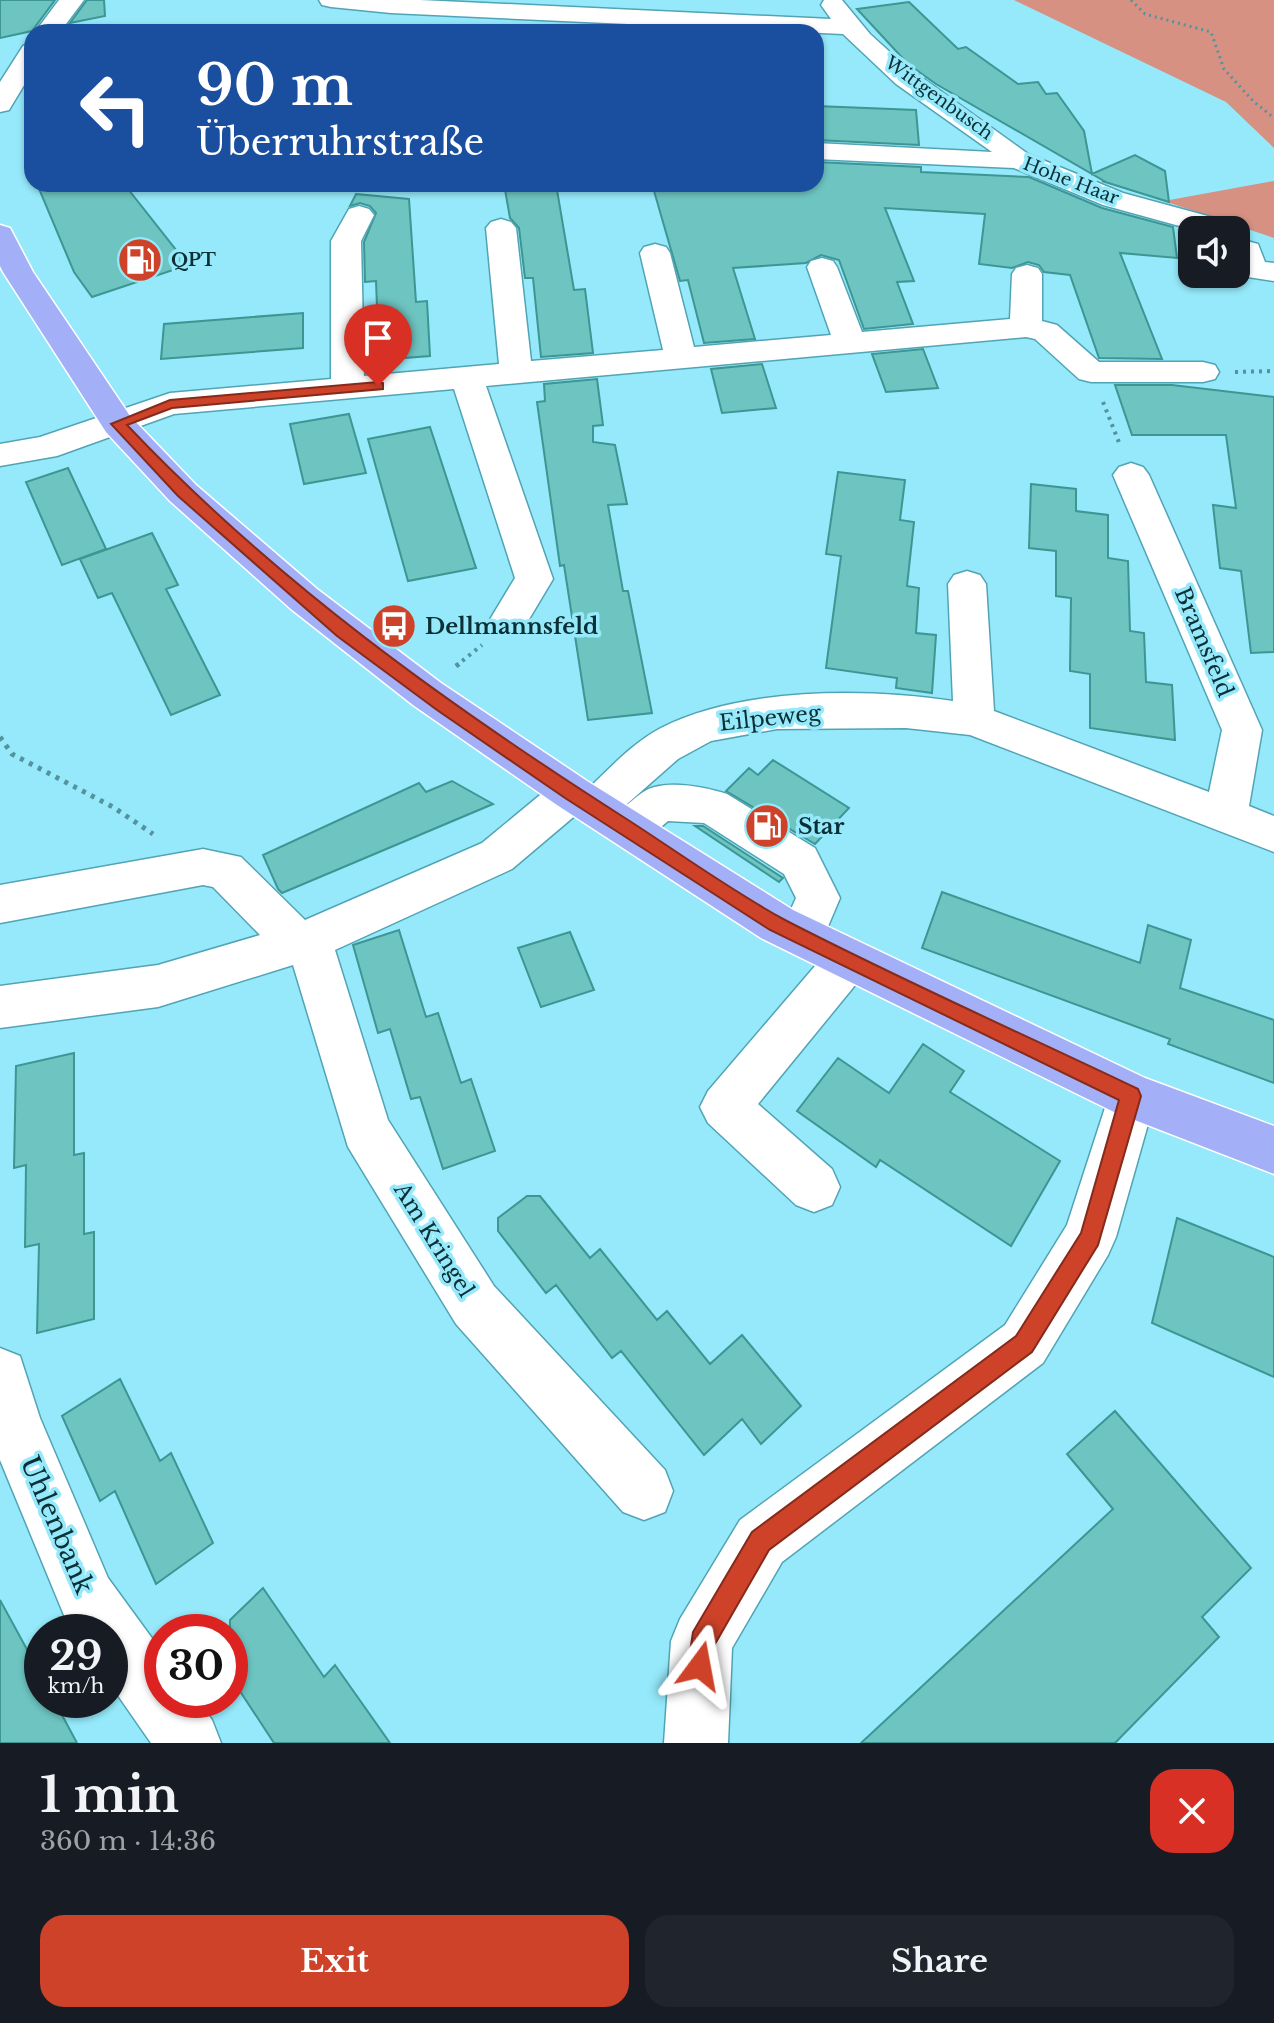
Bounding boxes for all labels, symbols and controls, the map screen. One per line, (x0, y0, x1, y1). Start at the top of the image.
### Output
text: 90 m (196, 51, 353, 120)
street label: Wittgenbusch (880, 51, 997, 145)
icon: left (64, 56, 168, 160)
text: Überruhrstraße (196, 120, 484, 165)
street label: Hohe Haar (1020, 153, 1122, 210)
map controls (1178, 216, 1250, 288)
button: sound (1178, 216, 1250, 288)
fuel station icon: QPT (116, 236, 164, 284)
place label: QPT (171, 249, 216, 271)
pin (344, 304, 412, 386)
icon: arrive (356, 316, 400, 360)
street label: Bramsfeld (1169, 583, 1239, 701)
bus stop icon: Dellmannsfeld (370, 602, 418, 650)
place label: Dellmannsfeld (425, 613, 598, 640)
street label: Eilpeweg (718, 699, 823, 737)
fuel station icon: Star (743, 802, 791, 850)
place label: Star (798, 813, 844, 840)
street label: Am Kringel (388, 1177, 480, 1302)
street label: Uhlenbank (14, 1451, 100, 1599)
speed limit sign: 30 (144, 1614, 248, 1718)
position arrow (658, 1624, 742, 1708)
text: 29 (50, 1631, 103, 1681)
text: km/h (48, 1674, 104, 1698)
text: 1 min (40, 1765, 179, 1825)
button: close (1150, 1769, 1234, 1853)
text: 360 m · 14:36 (40, 1825, 216, 1857)
button: Exit (40, 1915, 629, 2007)
button: Share (645, 1915, 1234, 2007)

